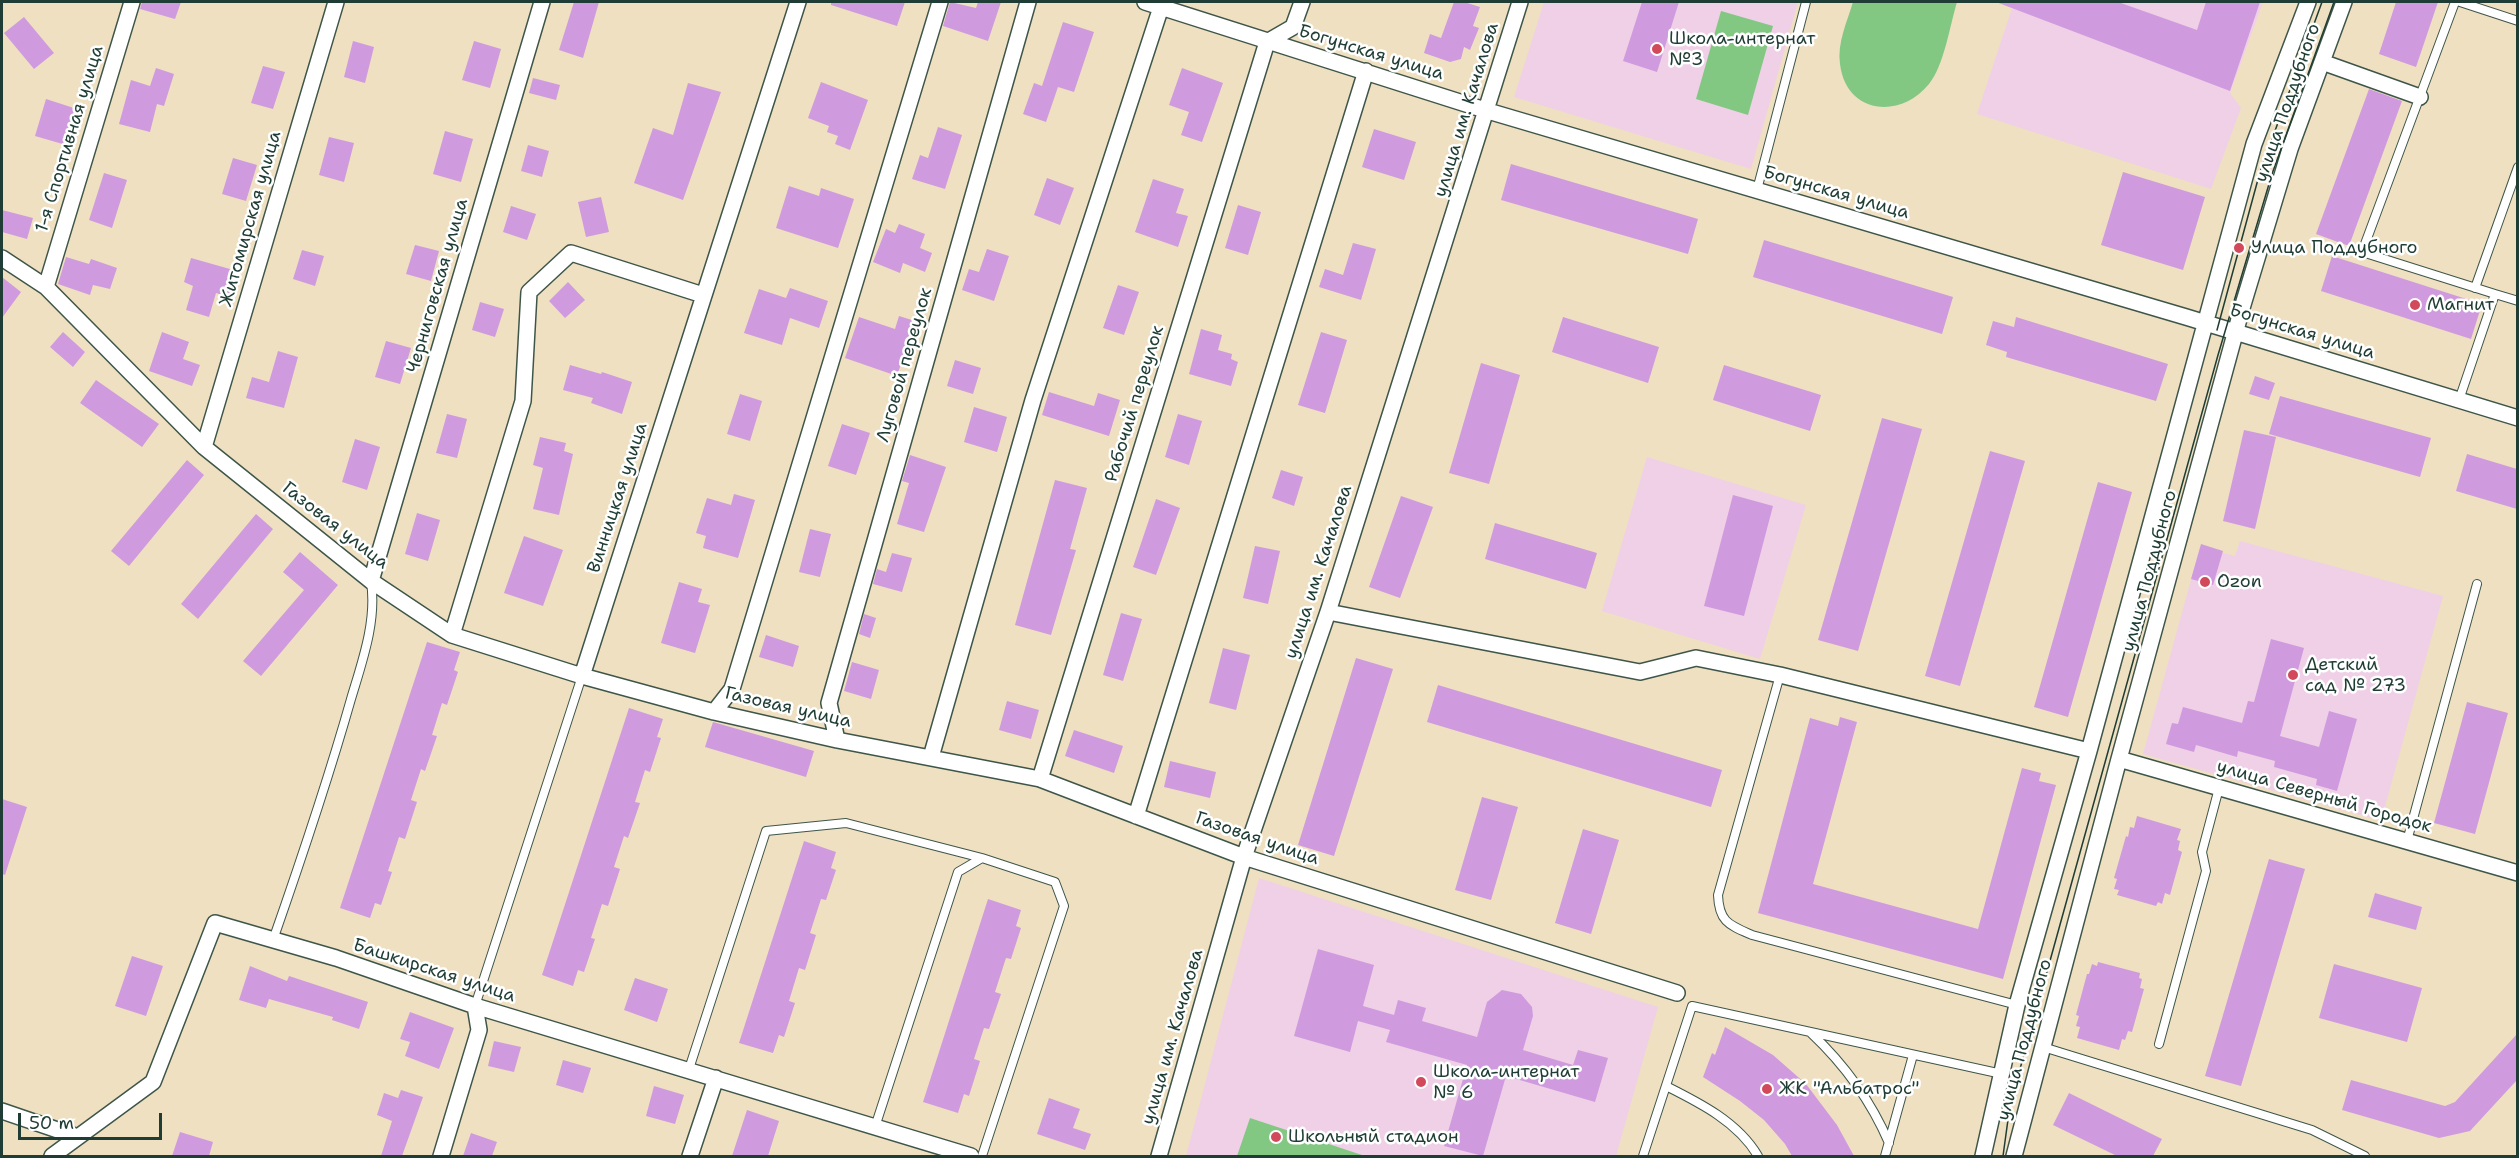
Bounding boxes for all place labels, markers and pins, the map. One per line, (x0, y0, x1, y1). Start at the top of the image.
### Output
place label: Школа-интернат №3 (1669, 28, 1815, 70)
marker: Школа-интернат №3 (1650, 42, 1664, 56)
place label: Улица Поддубного (2251, 237, 2417, 259)
marker: Улица Поддубного (2232, 241, 2246, 255)
place label: Магнит (2427, 294, 2494, 316)
marker: Магнит (2408, 298, 2422, 312)
place label: Ozon (2217, 571, 2262, 593)
marker: Ozon (2198, 575, 2212, 589)
place label: Детский сад № 273 (2305, 654, 2406, 696)
marker: Детский сад № 273 (2286, 668, 2300, 682)
place label: Школа-интернат № 6 (1433, 1061, 1579, 1104)
marker: Школа-интернат № 6 (1414, 1075, 1428, 1089)
place label: ЖК "Альбатрос" (1779, 1078, 1919, 1100)
marker: ЖК "Альбатрос" (1760, 1082, 1774, 1096)
place label: Школьный стадион (1288, 1126, 1459, 1148)
marker: Школьный стадион (1269, 1130, 1283, 1144)

